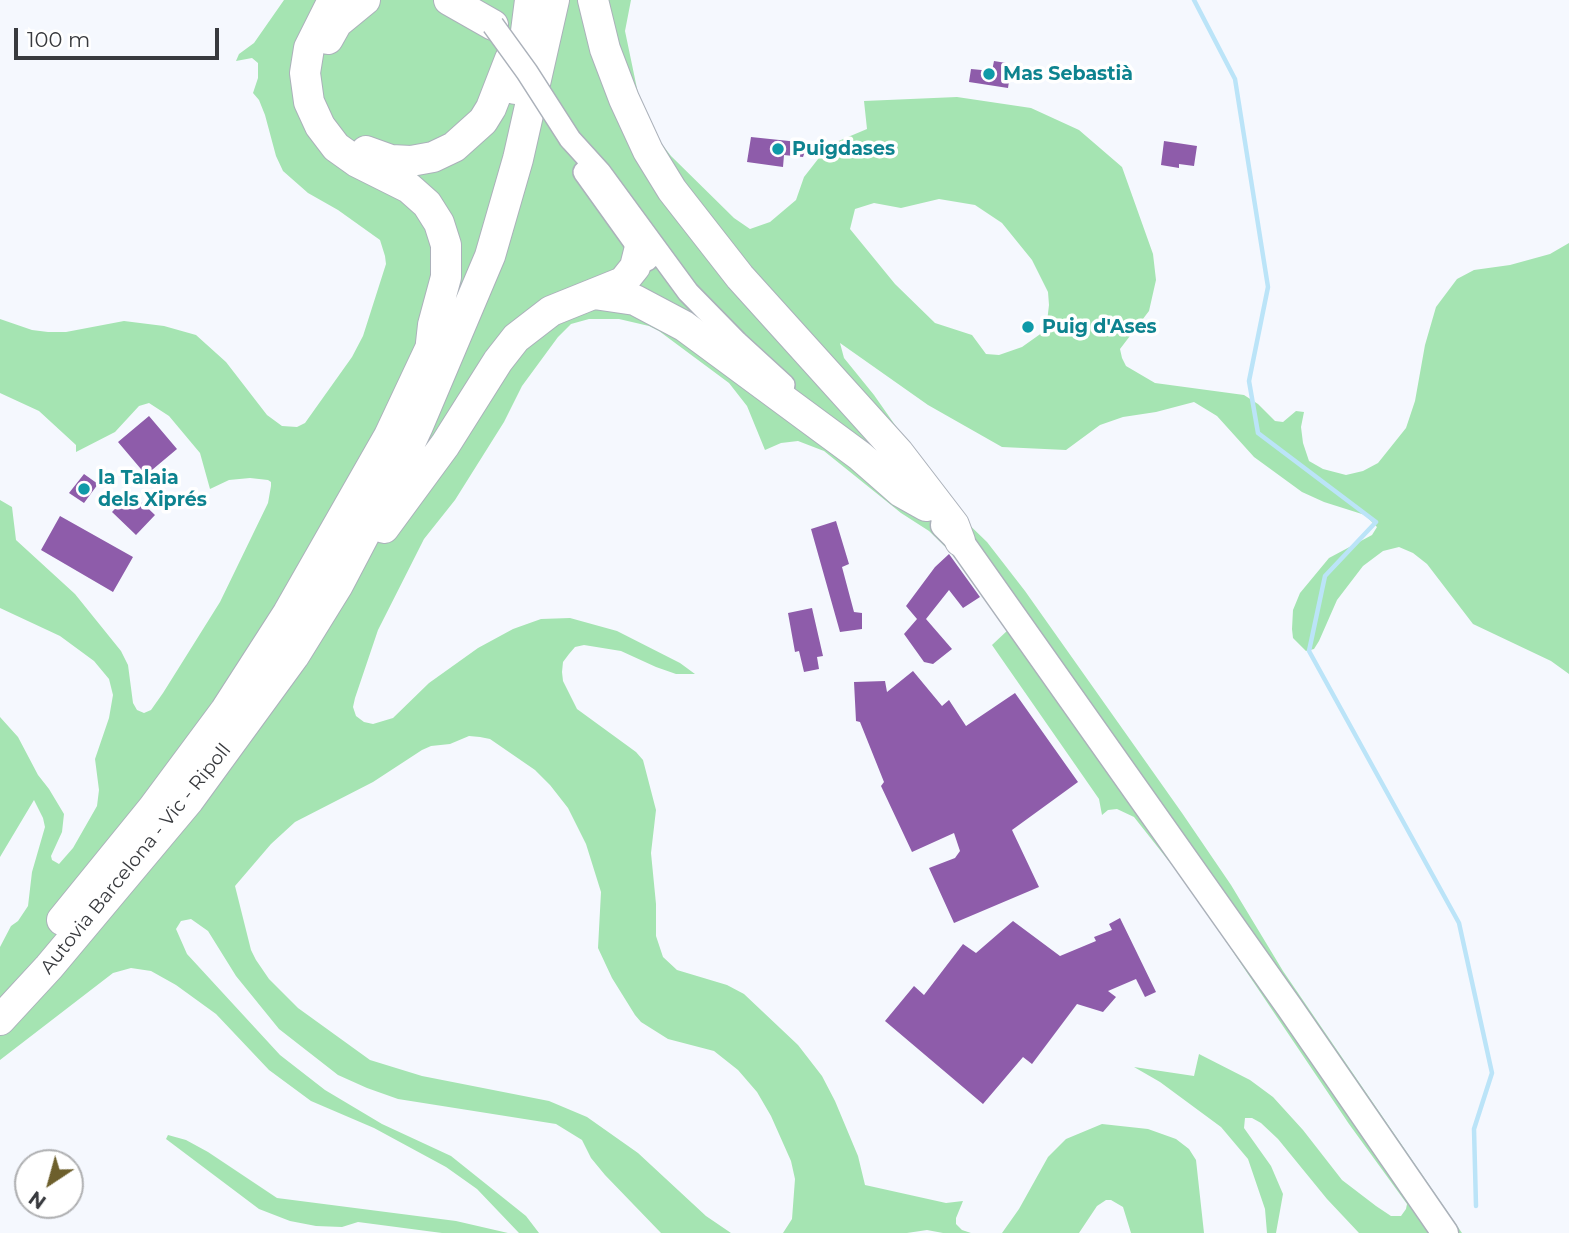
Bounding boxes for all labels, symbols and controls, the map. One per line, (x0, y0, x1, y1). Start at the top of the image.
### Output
scale bar (18, 14, 222, 58)
text: 100 m (27, 27, 90, 52)
place label: Mas Sebastià (1003, 63, 1133, 85)
marker: Mas Sebastià (981, 66, 997, 82)
place label: Puigdases (792, 138, 895, 160)
marker: Puigdases (770, 141, 786, 157)
place label: Puig d'Ases (1042, 316, 1157, 338)
marker: Puig d'Ases (1020, 319, 1036, 335)
place label: la Talaia dels Xiprés (98, 467, 207, 511)
marker: la Talaia dels Xiprés (76, 481, 92, 497)
street label: Autovia Barcelona - Vic - Ripoll (36, 739, 236, 979)
north arrow (14, 1149, 84, 1219)
text: N (25, 1186, 51, 1214)

